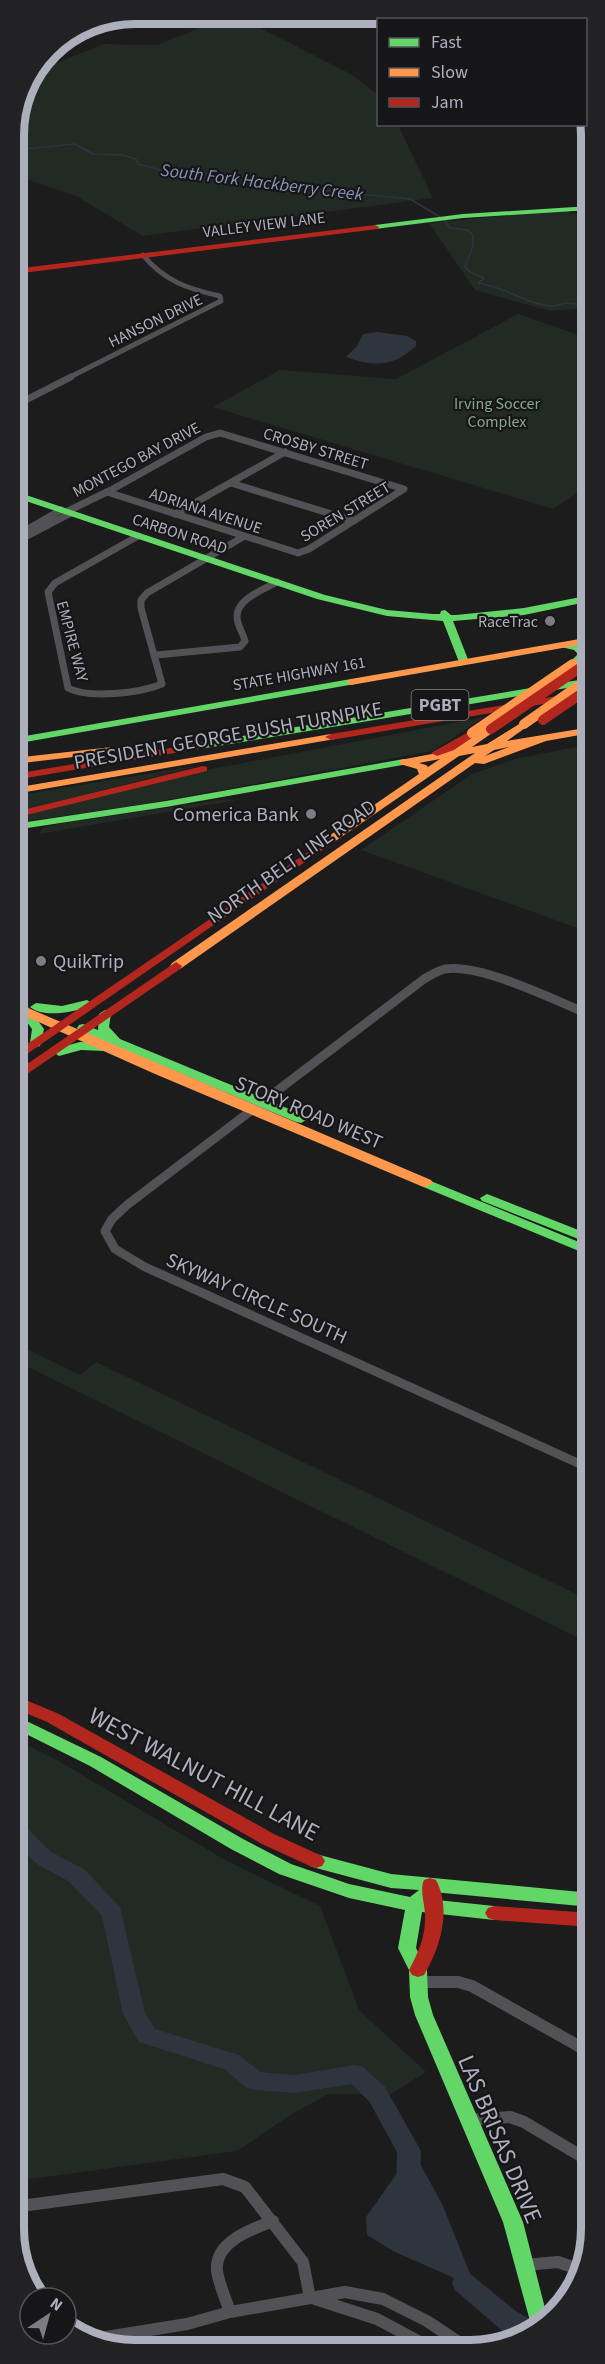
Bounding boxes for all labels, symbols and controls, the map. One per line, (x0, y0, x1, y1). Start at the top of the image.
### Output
legend (377, 18, 587, 126)
text: Fast (431, 30, 462, 55)
text: Slow (431, 60, 468, 85)
text: Jam (431, 90, 464, 115)
water label: South Fork Hackberry Creek (159, 158, 365, 207)
street label: VALLEY VIEW LANE (202, 207, 327, 243)
street label: HANSON DRIVE (105, 289, 206, 353)
park label: Irving Soccer Complex (454, 393, 541, 433)
street label: MONTEGO BAY DRIVE (69, 417, 204, 503)
street label: CROSBY STREET (260, 423, 371, 475)
street label: SOREN STREET (296, 476, 395, 547)
street label: ADRIANA AVENUE (147, 482, 265, 539)
street label: CARBON ROAD (129, 508, 230, 560)
street label: EMPIRE WAY (51, 598, 93, 684)
place label: RaceTrac (478, 611, 538, 633)
marker: RaceTrac (543, 614, 557, 628)
street label: STATE HIGHWAY 161 (231, 651, 368, 697)
road number: PGBT (412, 690, 468, 720)
street label: PRESIDENT GEORGE BUSH TURNPIKE (72, 695, 385, 777)
street label: NORTH BELT LINE ROAD (202, 793, 381, 931)
place label: Comerica Bank (173, 801, 299, 829)
marker: Comerica Bank (304, 807, 318, 821)
place label: QuikTrip (53, 948, 124, 976)
marker: QuikTrip (34, 954, 48, 968)
street label: STORY ROAD WEST (231, 1069, 387, 1157)
street label: SKYWAY CIRCLE SOUTH (162, 1246, 352, 1351)
street label: WEST WALNUT HILL LANE (82, 1699, 325, 1850)
street label: LAS BRISAS DRIVE (448, 2050, 551, 2229)
north arrow (18, 2286, 78, 2346)
text: N (45, 2293, 67, 2317)

